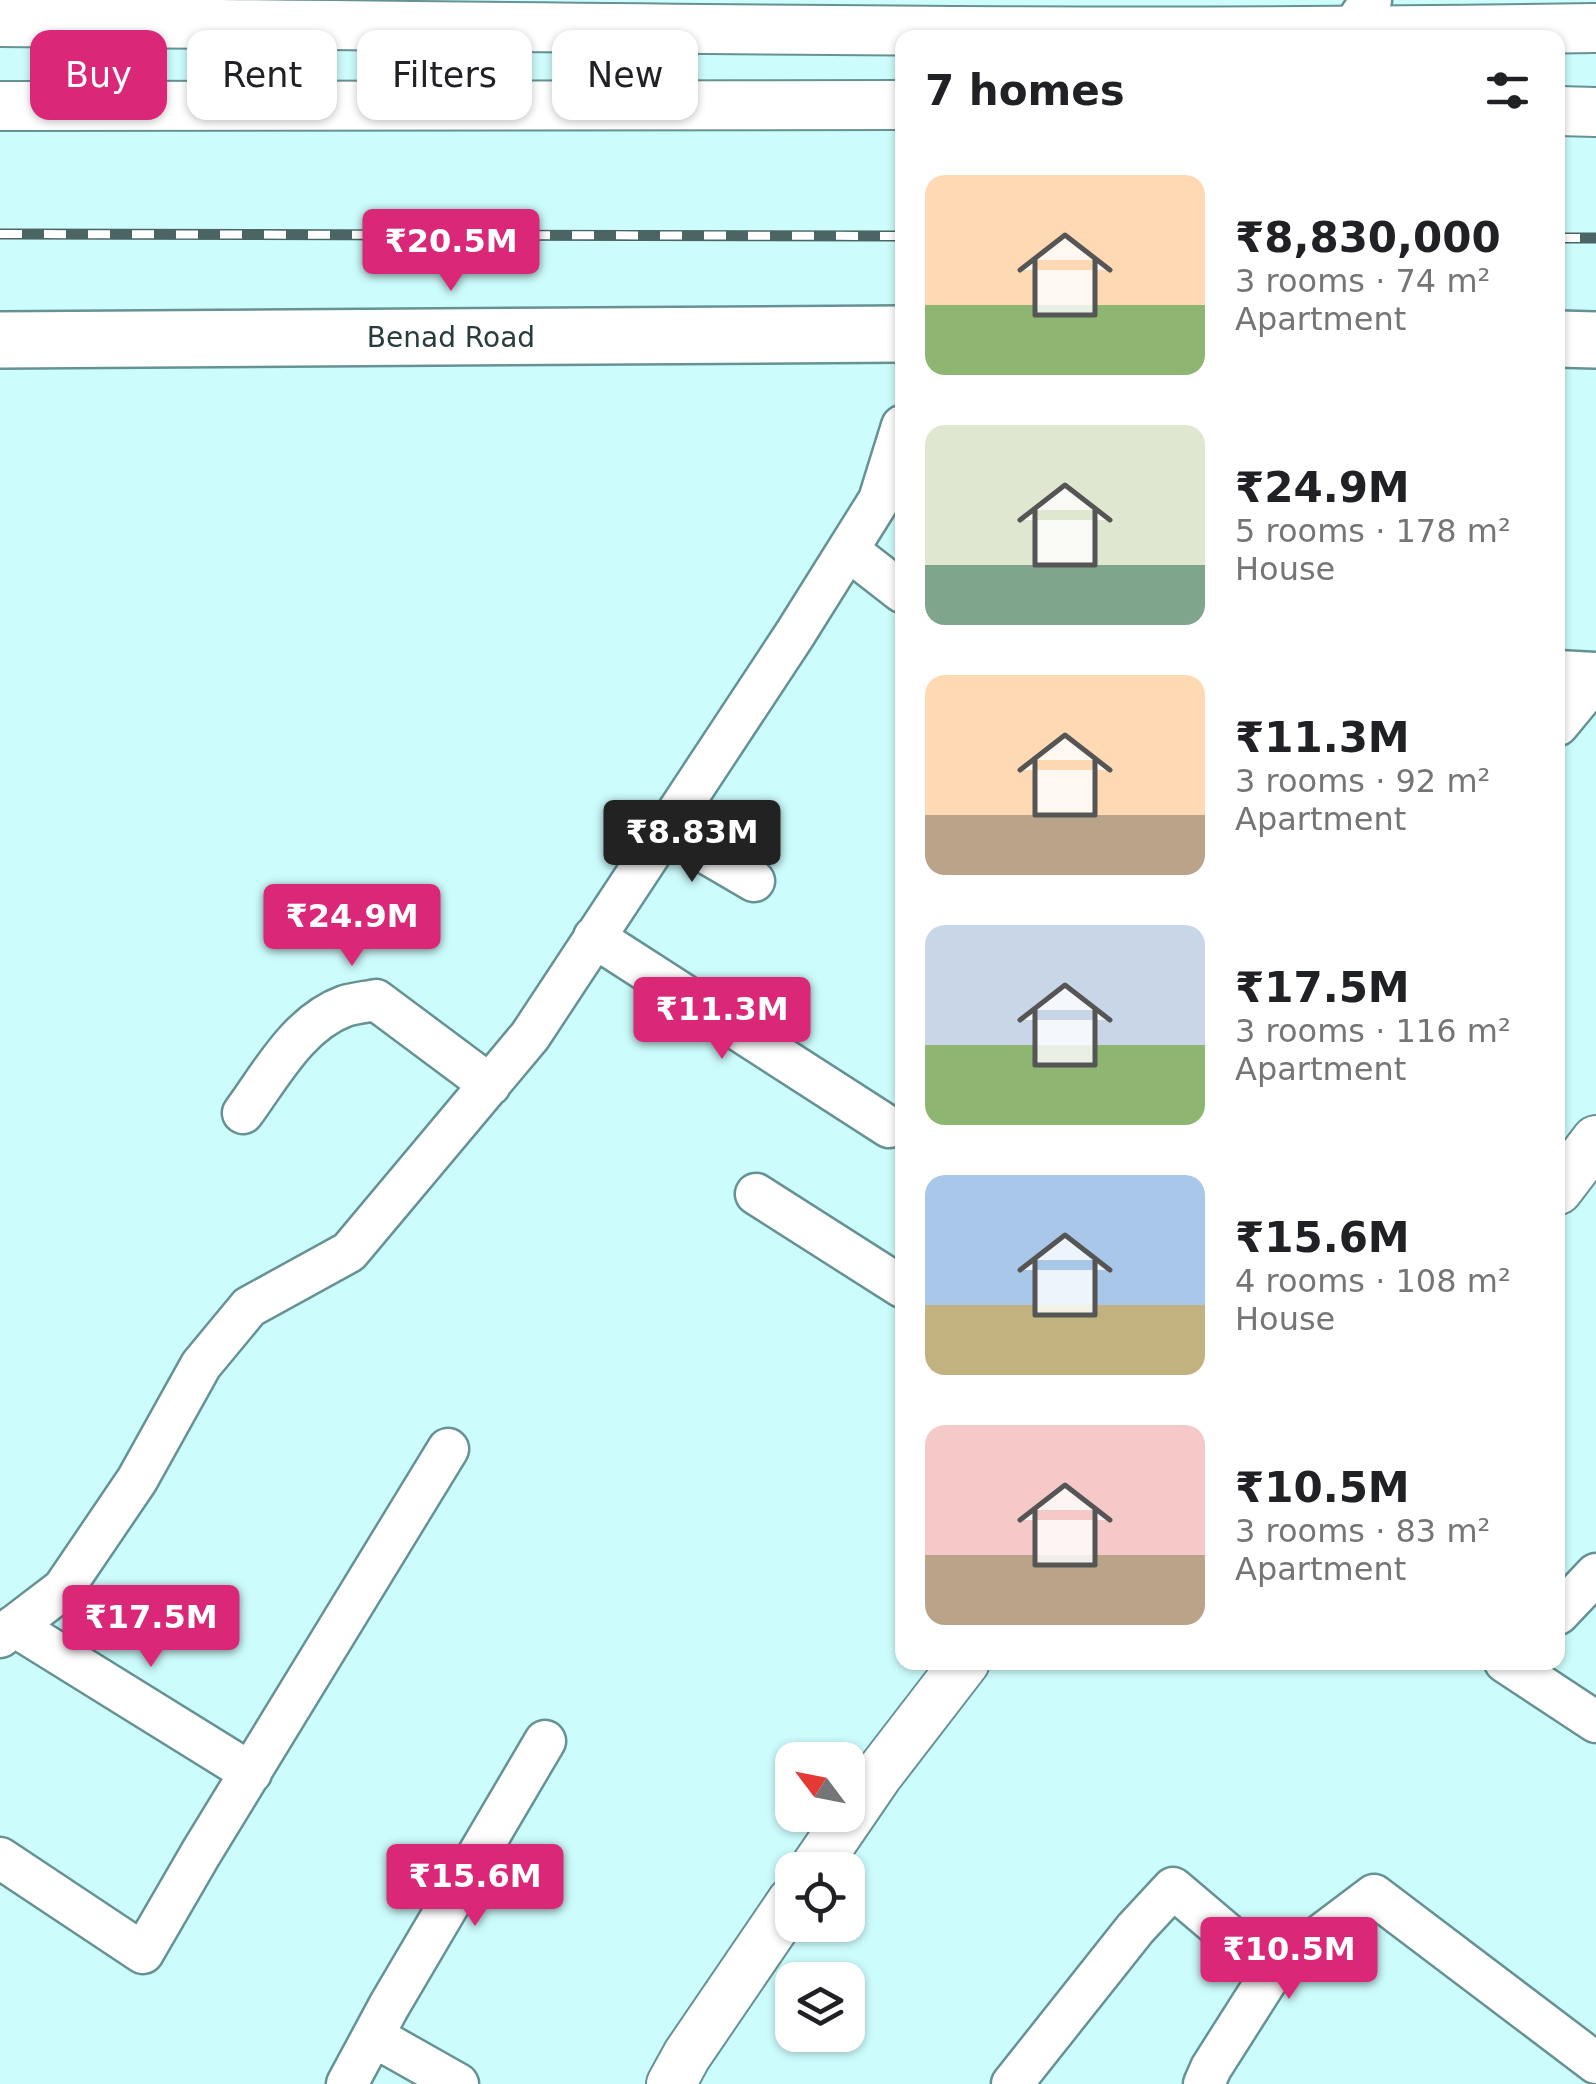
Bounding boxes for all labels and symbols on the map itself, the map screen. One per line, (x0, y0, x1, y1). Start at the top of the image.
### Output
pin: ₹20.5M (370, 209, 532, 294)
street label: Benad Road (367, 321, 535, 354)
pin: ₹8.83M (611, 800, 773, 885)
pin: ₹24.9M (271, 884, 433, 969)
pin: ₹11.3M (641, 977, 803, 1062)
pin: ₹17.5M (70, 1585, 232, 1670)
north arrow (775, 1742, 865, 1832)
pin: ₹15.6M (394, 1844, 556, 1929)
pin: ₹10.5M (1208, 1917, 1370, 2002)

